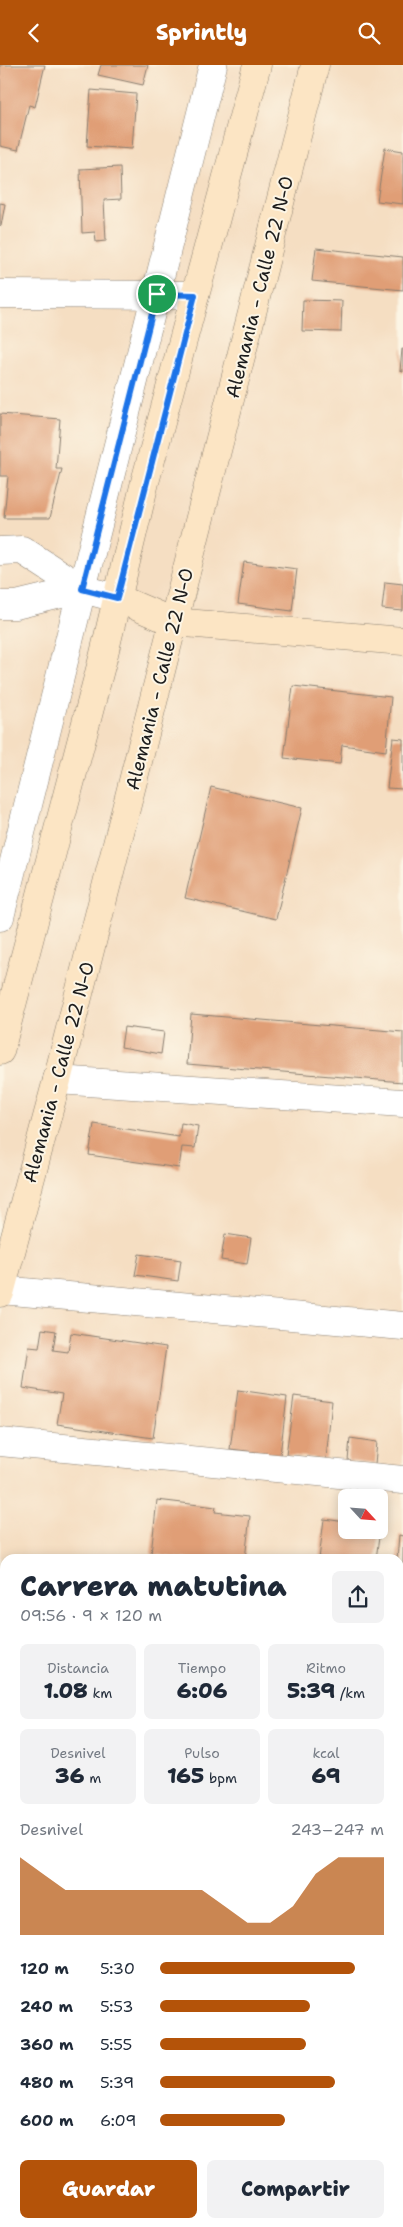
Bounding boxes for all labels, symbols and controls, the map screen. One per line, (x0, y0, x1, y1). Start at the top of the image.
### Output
text: Sprintly (156, 18, 247, 47)
icon: back (20, 19, 48, 47)
icon: search (355, 19, 383, 47)
street label: Alemania - Calle 22 N-O (220, 173, 299, 401)
pin (136, 273, 178, 315)
icon: arrive (143, 280, 171, 308)
street label: Alemania - Calle 22 N-O (120, 565, 199, 793)
street label: Alemania - Calle 22 N-O (17, 959, 100, 1186)
north arrow (338, 1489, 388, 1539)
map controls (338, 1489, 388, 1539)
text: Carrera matutina (20, 1567, 287, 1605)
button: share (332, 1571, 384, 1623)
text: 09:56 · 9 × 120 m (20, 1605, 162, 1626)
text: Distancia (47, 1659, 109, 1677)
text: Tiempo (178, 1659, 226, 1677)
text: Ritmo (306, 1659, 346, 1677)
text: 1.08 (44, 1677, 88, 1705)
text: 6:06 (177, 1677, 227, 1705)
text: 5:39 (287, 1677, 335, 1705)
text: km (88, 1684, 112, 1702)
text: /km (335, 1684, 365, 1702)
text: Desnivel (50, 1744, 106, 1762)
text: Pulso (184, 1744, 220, 1762)
text: kcal (312, 1744, 340, 1762)
text: 36 (55, 1762, 84, 1790)
text: 165 (167, 1762, 204, 1790)
text: 69 (312, 1762, 340, 1790)
text: m (84, 1769, 101, 1787)
text: bpm (204, 1769, 237, 1787)
text: Desnivel (20, 1819, 83, 1840)
text: 243–247 m (291, 1819, 384, 1840)
text: 120 m (20, 1958, 69, 1979)
text: 5:30 (100, 1958, 135, 1979)
text: 240 m (20, 1996, 73, 2017)
text: 5:53 (100, 1996, 134, 2017)
text: 360 m (20, 2034, 74, 2055)
text: 5:55 (100, 2034, 132, 2055)
text: 480 m (20, 2072, 74, 2093)
text: 5:39 (100, 2072, 134, 2093)
text: 600 m (20, 2110, 74, 2131)
text: 6:09 (100, 2110, 136, 2131)
button: Guardar (20, 2160, 197, 2218)
button: Compartir (207, 2160, 384, 2218)

